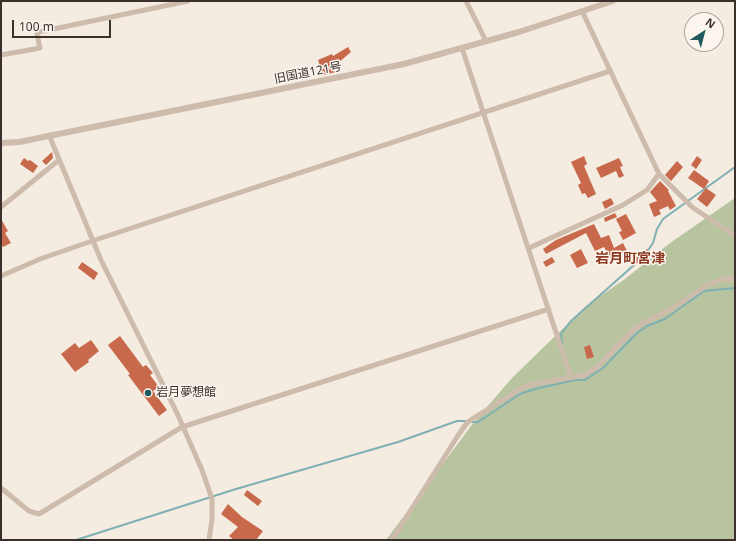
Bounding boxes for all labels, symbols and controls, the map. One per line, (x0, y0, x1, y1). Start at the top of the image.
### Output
scale bar (14, 12, 113, 38)
north arrow (684, 12, 724, 52)
text: N (703, 14, 719, 31)
text: 100 m (19, 18, 54, 35)
street label: 旧国道121号 (273, 59, 343, 87)
district label: 岩月町宮津 (595, 251, 665, 267)
place label: 岩月夢想館 (156, 386, 216, 400)
marker: 岩月夢想館 (143, 388, 153, 398)

